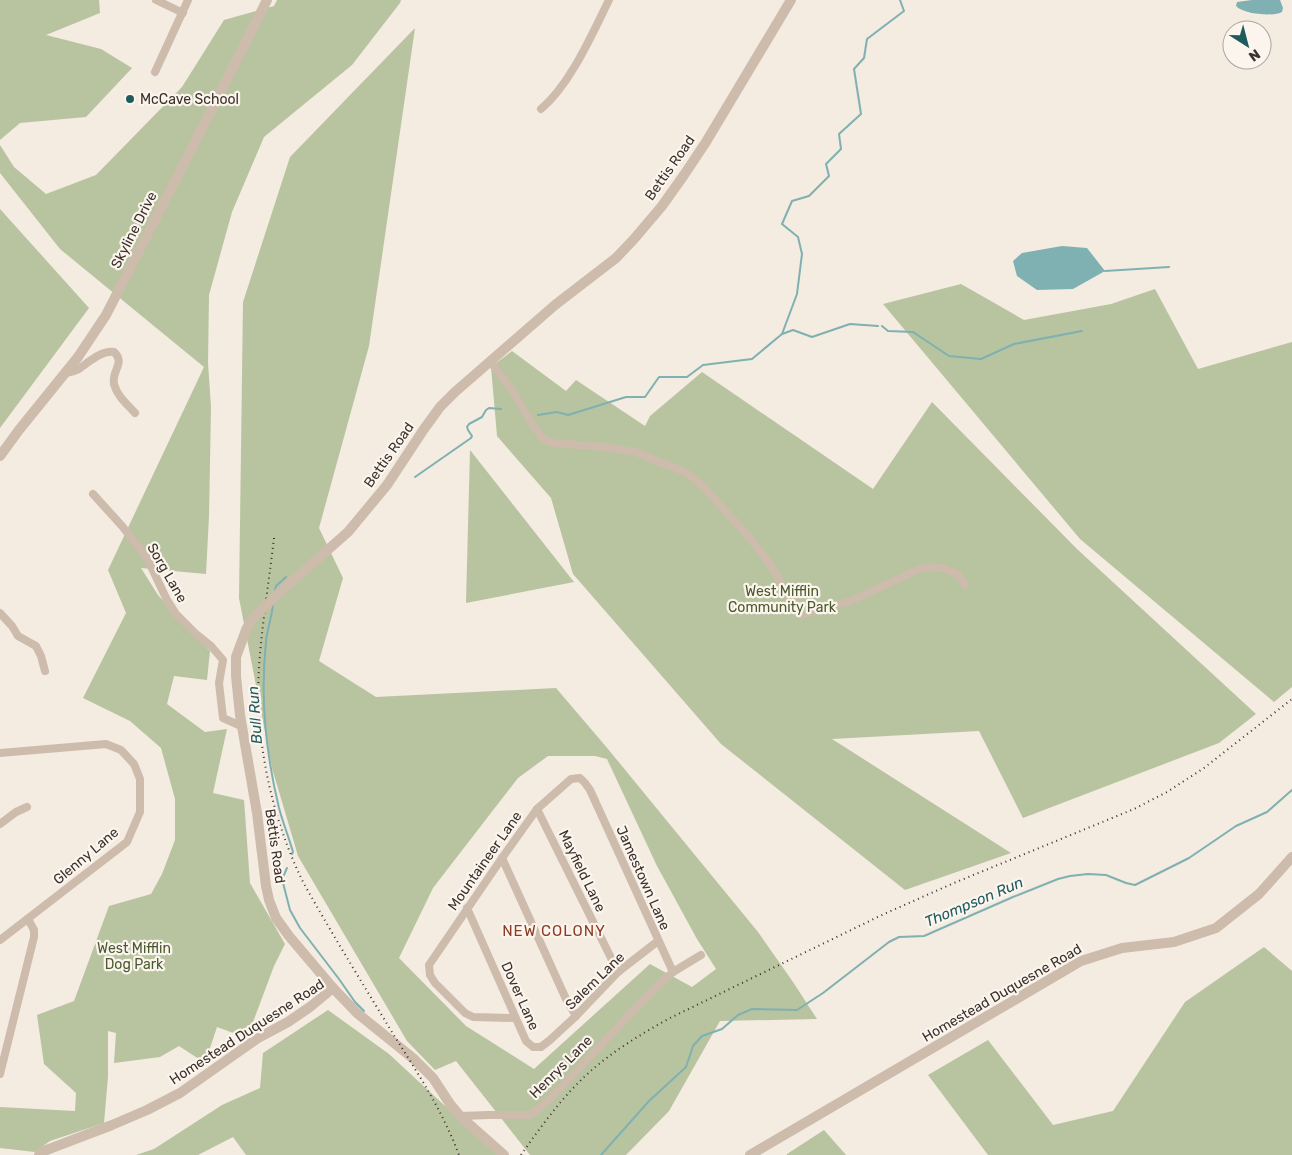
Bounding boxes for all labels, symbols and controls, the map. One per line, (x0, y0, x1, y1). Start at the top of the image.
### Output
north arrow (1222, 20, 1272, 70)
text: N (1245, 45, 1263, 65)
place label: McCave School (140, 91, 239, 108)
marker: McCave School (124, 93, 136, 105)
street label: Bettis Road (641, 132, 699, 204)
street label: Skyline Drive (107, 189, 161, 271)
street label: Bettis Road (360, 419, 418, 491)
street label: Sorg Lane (143, 540, 191, 606)
park label: West Mifflin Community Park (728, 583, 837, 616)
water label: Bull Run (244, 685, 266, 745)
street label: Bettis Road (261, 808, 289, 884)
street label: Mountaineer Lane (444, 808, 526, 914)
street label: Jamestown Lane (612, 823, 674, 933)
street label: Glenny Lane (50, 824, 122, 888)
street label: Mayfield Lane (555, 827, 609, 915)
water label: Thompson Run (922, 873, 1026, 931)
district label: NEW COLONY (502, 922, 606, 940)
park label: West Mifflin Dog Park (97, 940, 171, 973)
street label: Homestead Duquesne Road (919, 940, 1085, 1046)
street label: Salem Lane (562, 949, 628, 1013)
street label: Dover Lane (497, 959, 543, 1033)
street label: Homestead Duquesne Road (166, 976, 328, 1088)
street label: Henrys Lane (526, 1032, 596, 1102)

